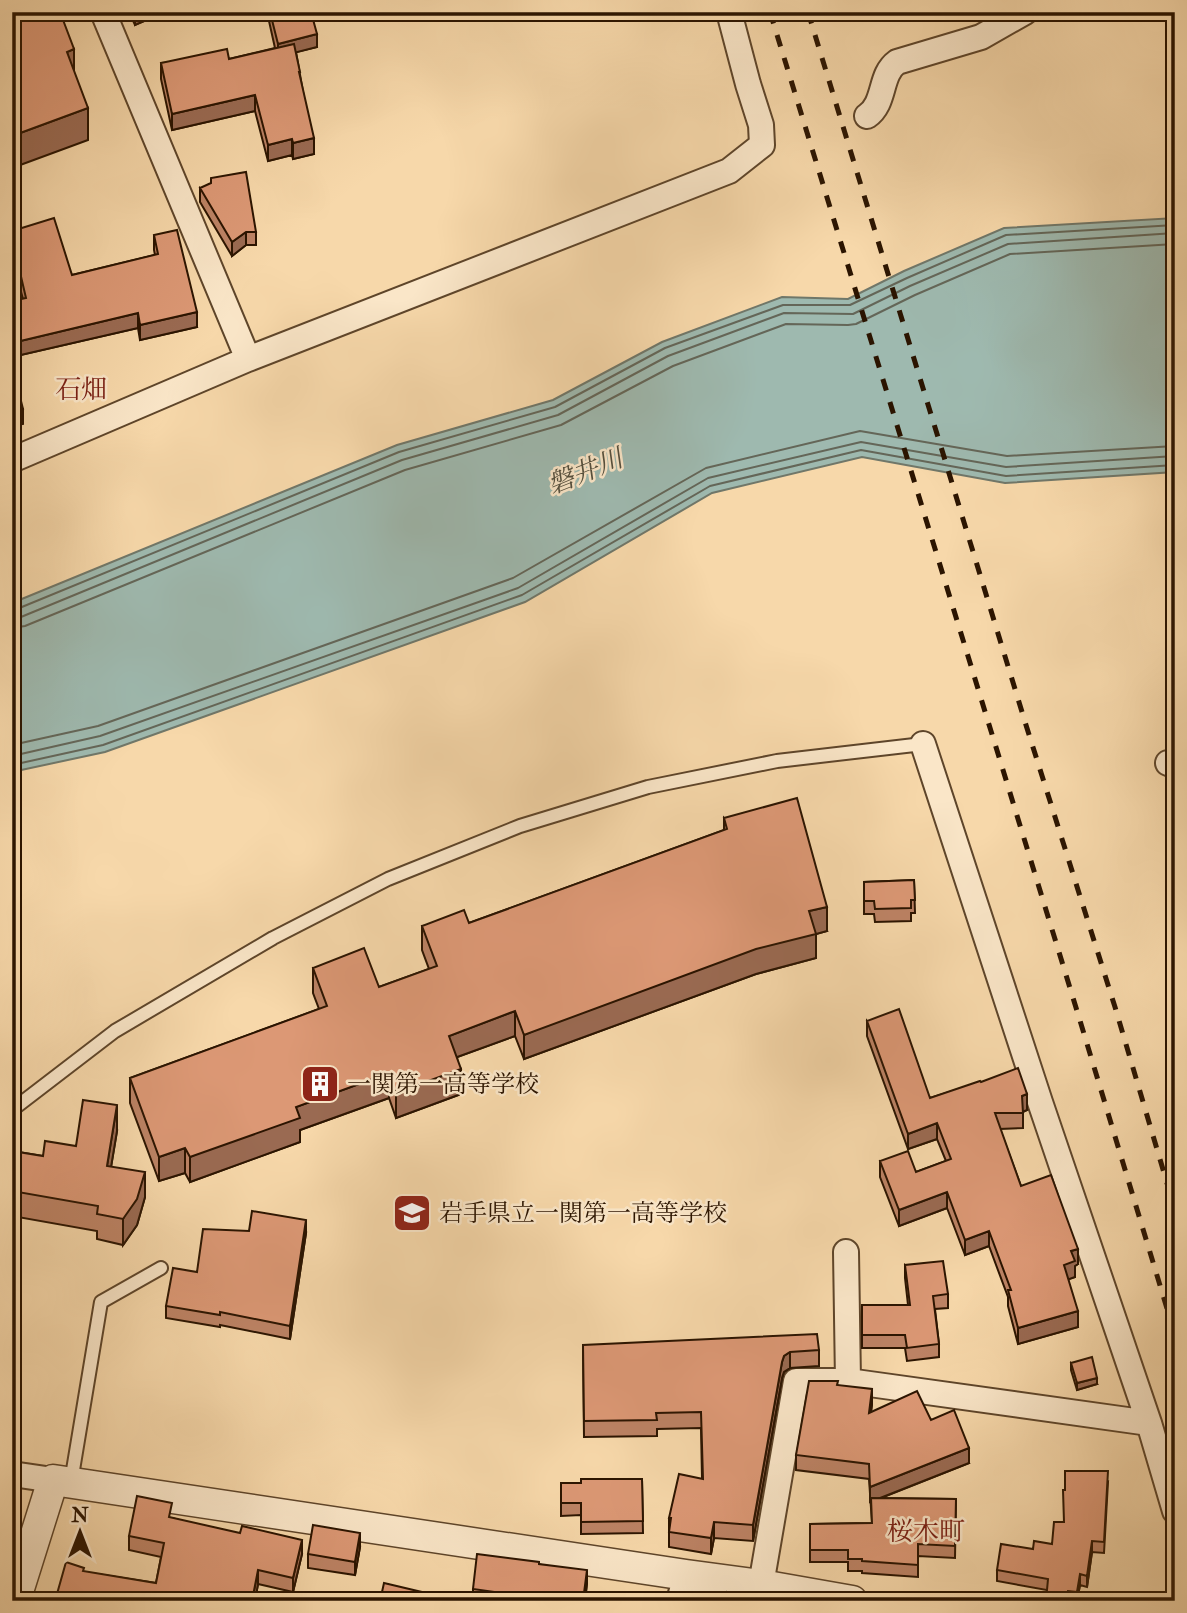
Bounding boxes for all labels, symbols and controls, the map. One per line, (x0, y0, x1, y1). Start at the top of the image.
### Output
district label: 石畑 (55, 374, 107, 406)
water label: 磐井川 (543, 441, 630, 501)
building icon: 一関第一高等学校 (299, 1063, 341, 1105)
place label: 一関第一高等学校 (347, 1069, 539, 1100)
school or university icon: 岩手県立一関第一高等学校 (391, 1192, 433, 1234)
place label: 岩手県立一関第一高等学校 (439, 1198, 727, 1229)
north arrow (46, 1498, 116, 1568)
text: N (70, 1504, 89, 1528)
district label: 桜木町 (887, 1516, 965, 1548)

